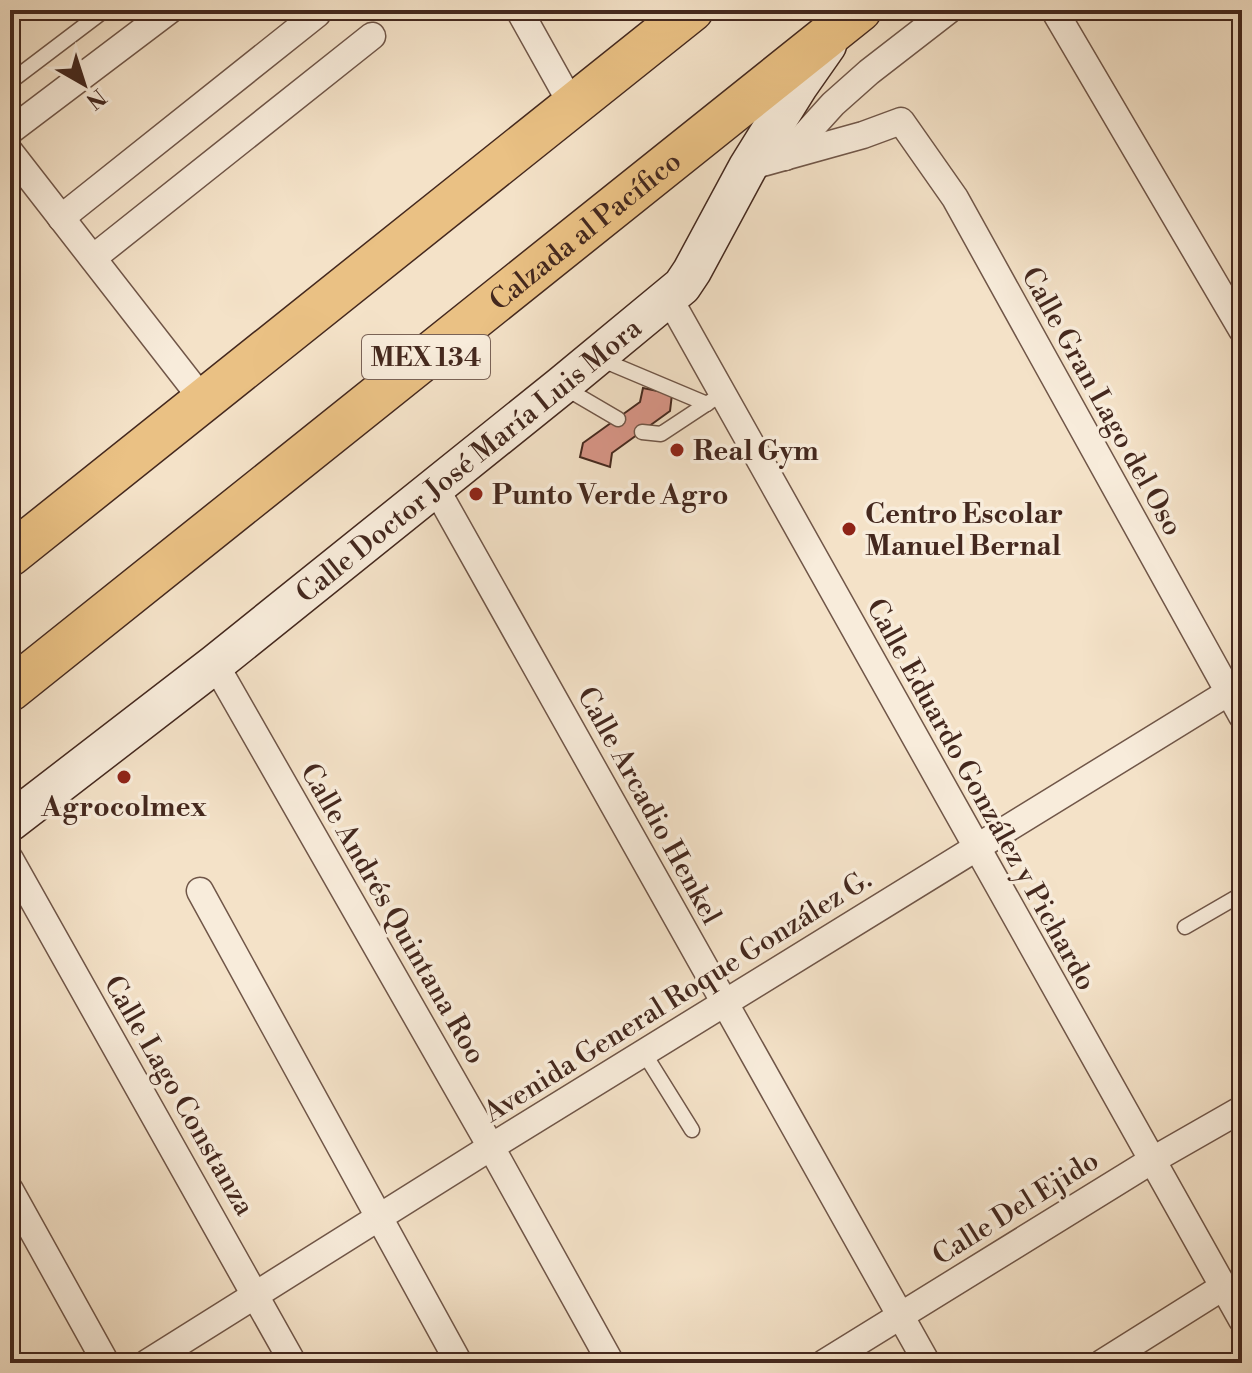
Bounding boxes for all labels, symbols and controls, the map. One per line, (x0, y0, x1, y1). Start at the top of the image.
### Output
north arrow (44, 44, 124, 124)
text: N (80, 82, 111, 115)
street label: Calzada al Pacífico (483, 144, 689, 319)
street label: Calle Gran Lago del Oso (1013, 261, 1190, 542)
street label: Calle Doctor José María Luis Mora (289, 310, 650, 611)
road number: MEX 134 (362, 335, 490, 379)
place label: Real Gym (693, 434, 819, 469)
marker: Real Gym (668, 441, 686, 459)
place label: Punto Verde Agro (492, 478, 729, 513)
marker: Punto Verde Agro (467, 485, 485, 503)
place label: Centro Escolar Manuel Bernal (865, 497, 1063, 564)
marker: Centro Escolar Manuel Bernal (840, 520, 858, 538)
street label: Calle Eduardo González y Pichardo (858, 593, 1103, 997)
street label: Calle Arcadio Henkel (569, 681, 728, 930)
street label: Calle Andrés Quintana Roo (292, 757, 493, 1070)
marker: Agrocolmex (115, 768, 133, 786)
place label: Agrocolmex (40, 790, 207, 825)
street label: Avenida General Roque González G. (477, 862, 878, 1131)
street label: Calle Lago Constanza (96, 969, 262, 1223)
street label: Calle Del Ejido (926, 1143, 1105, 1273)

